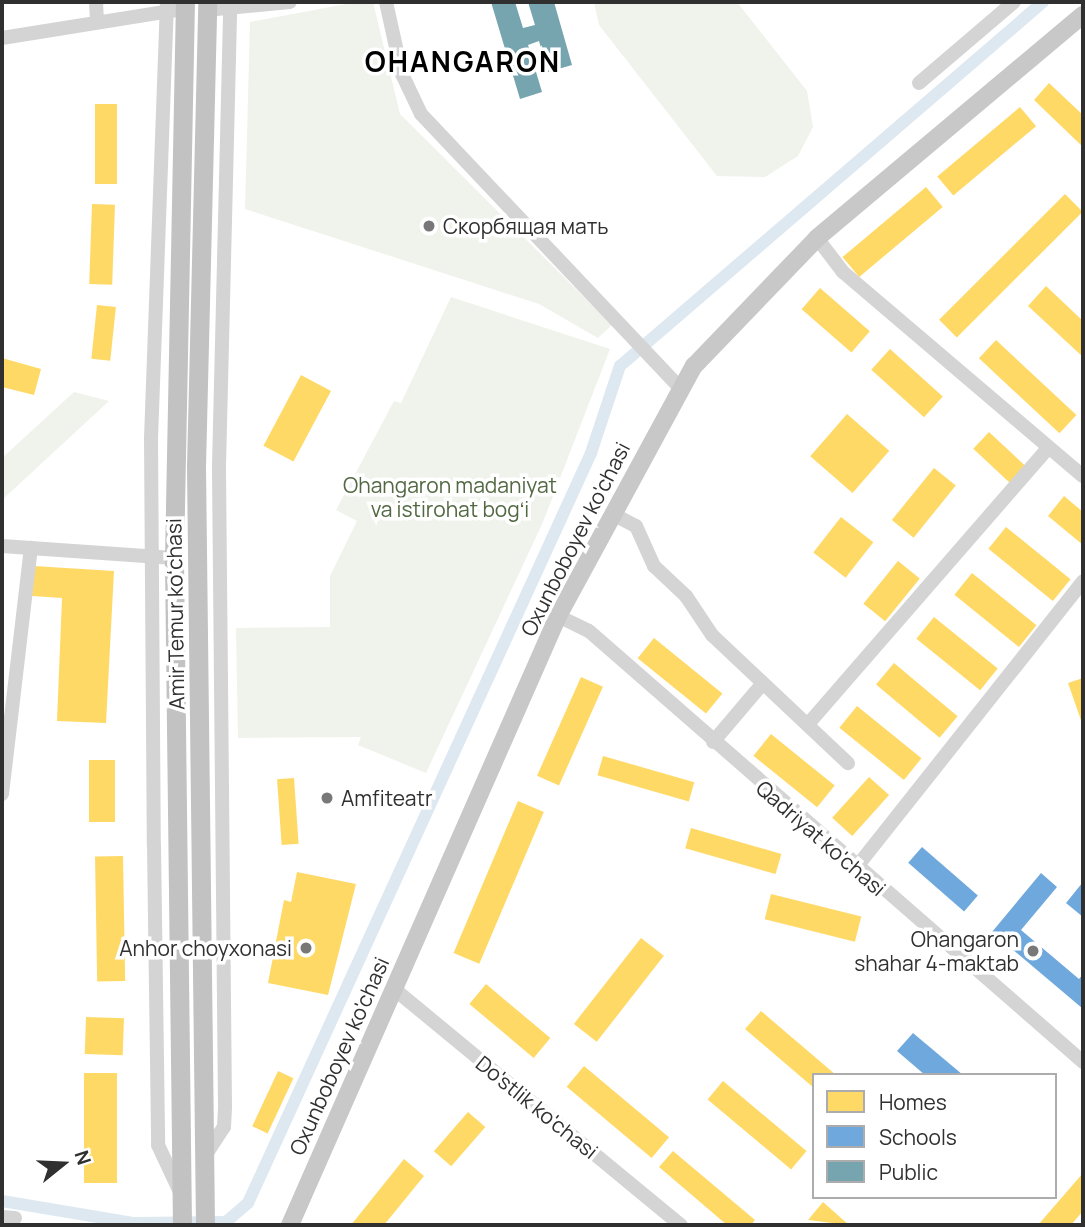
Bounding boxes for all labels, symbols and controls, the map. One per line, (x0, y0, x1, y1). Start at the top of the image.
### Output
district label: OHANGARON (366, 44, 560, 78)
place label: Скорбящая мать (443, 213, 609, 239)
marker: Скорбящая мать (421, 218, 437, 234)
street label: Oxunboboyev ko'chasi (515, 438, 635, 640)
park label: Ohangaron madaniyat va istirohat bogʻi (343, 472, 557, 522)
street label: Amir Temur koʻchasi (161, 518, 189, 710)
street label: Qadriyat ko'chasi (751, 775, 891, 901)
place label: Amfiteatr (341, 785, 432, 811)
marker: Amfiteatr (319, 790, 335, 806)
place label: Ohangaron shahar 4-maktab (854, 926, 1019, 976)
place label: Anhor choyxonasi (119, 935, 292, 961)
marker: Anhor choyxonasi (298, 940, 314, 956)
marker: Ohangaron shahar 4-maktab (1025, 943, 1041, 959)
street label: Oxunboboyev ko'chasi (284, 953, 394, 1159)
street label: Do'stlik ko'chasi (471, 1050, 603, 1164)
legend (812, 1073, 1057, 1199)
text: Homes (879, 1088, 947, 1116)
text: Schools (879, 1123, 957, 1151)
north arrow (28, 1129, 98, 1199)
text: N (68, 1147, 97, 1168)
text: Public (879, 1158, 938, 1186)

